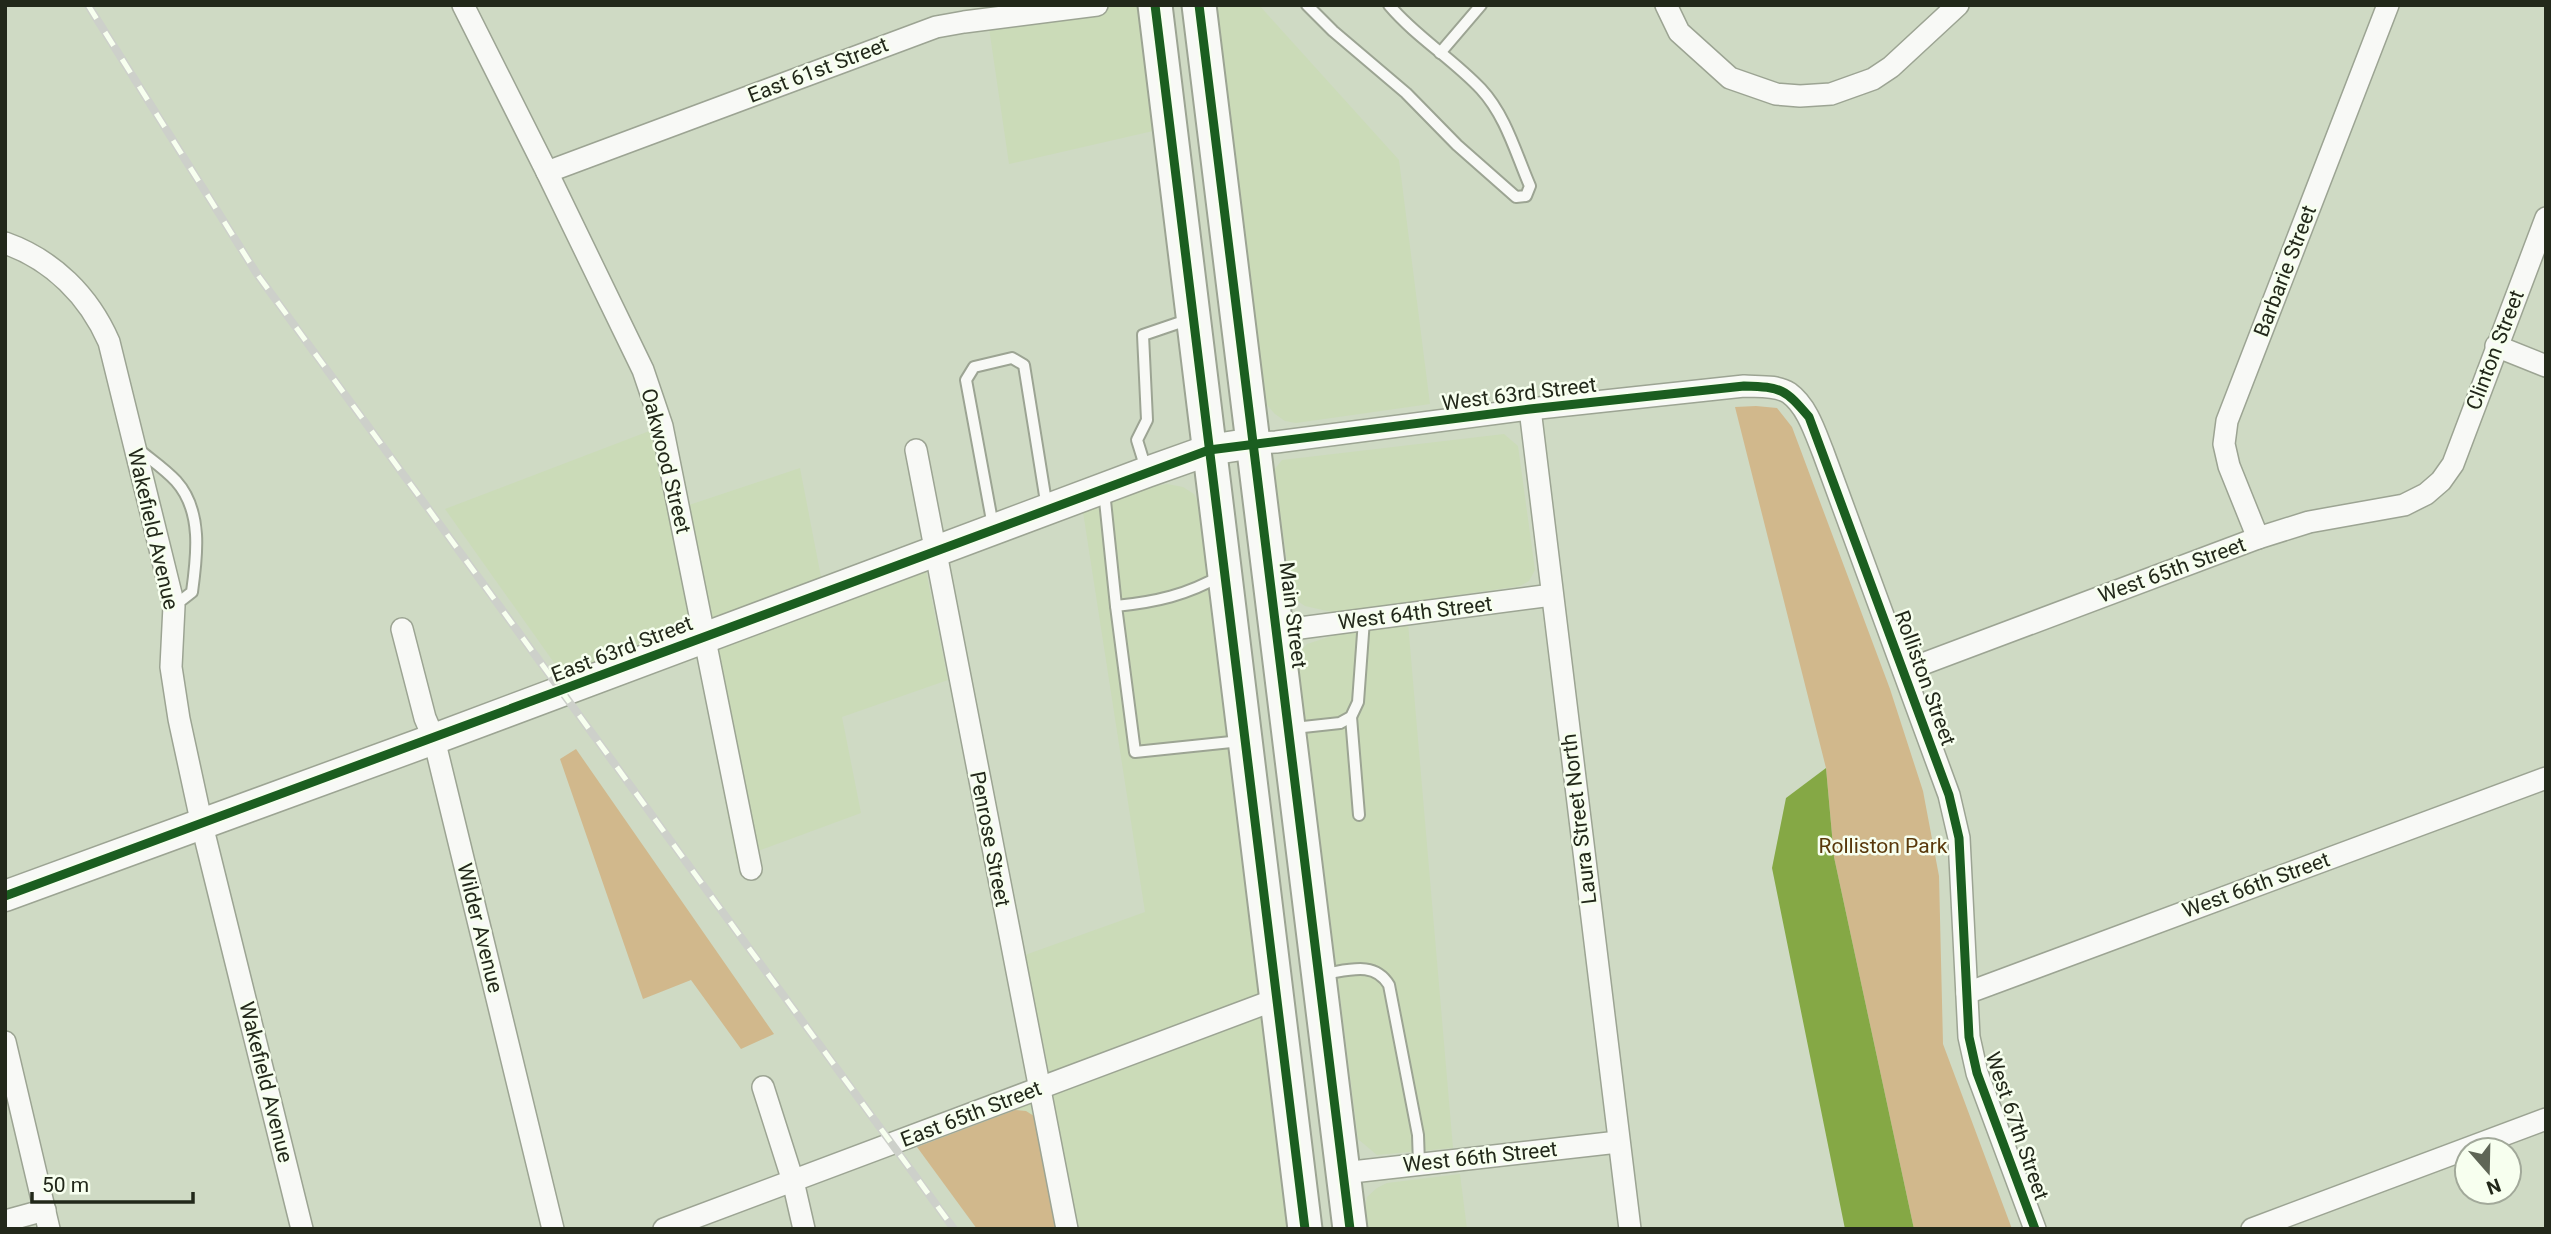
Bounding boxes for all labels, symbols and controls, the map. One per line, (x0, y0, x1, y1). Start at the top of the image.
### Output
street label: East 61st Street (745, 32, 892, 108)
street label: Barbarie Street (2249, 202, 2321, 340)
street label: Clinton Street (2461, 287, 2529, 413)
street label: West 63rd Street (1440, 373, 1598, 415)
street label: Oakwood Street (636, 386, 696, 536)
street label: Wakefield Avenue (123, 446, 183, 612)
street label: West 65th Street (2095, 532, 2249, 608)
street label: Main Street (1275, 560, 1311, 670)
street label: West 64th Street (1337, 592, 1494, 634)
street label: Rolliston Street (1889, 607, 1961, 749)
street label: East 63rd Street (548, 611, 696, 687)
street label: Laura Street North (1557, 733, 1601, 905)
street label: Penrose Street (965, 769, 1015, 909)
park label: Rolliston Park (1819, 834, 1948, 858)
street label: West 66th Street (2179, 847, 2333, 923)
street label: Wilder Avenue (452, 861, 508, 995)
street label: Wakefield Avenue (234, 999, 298, 1165)
street label: West 67th Street (1980, 1049, 2054, 1203)
street label: East 65th Street (897, 1076, 1045, 1152)
north arrow (2453, 1136, 2523, 1206)
street label: West 66th Street (1402, 1137, 1558, 1177)
scale bar (32, 1160, 192, 1204)
text: 50 m (42, 1173, 89, 1197)
text: N (2483, 1173, 2504, 1200)

